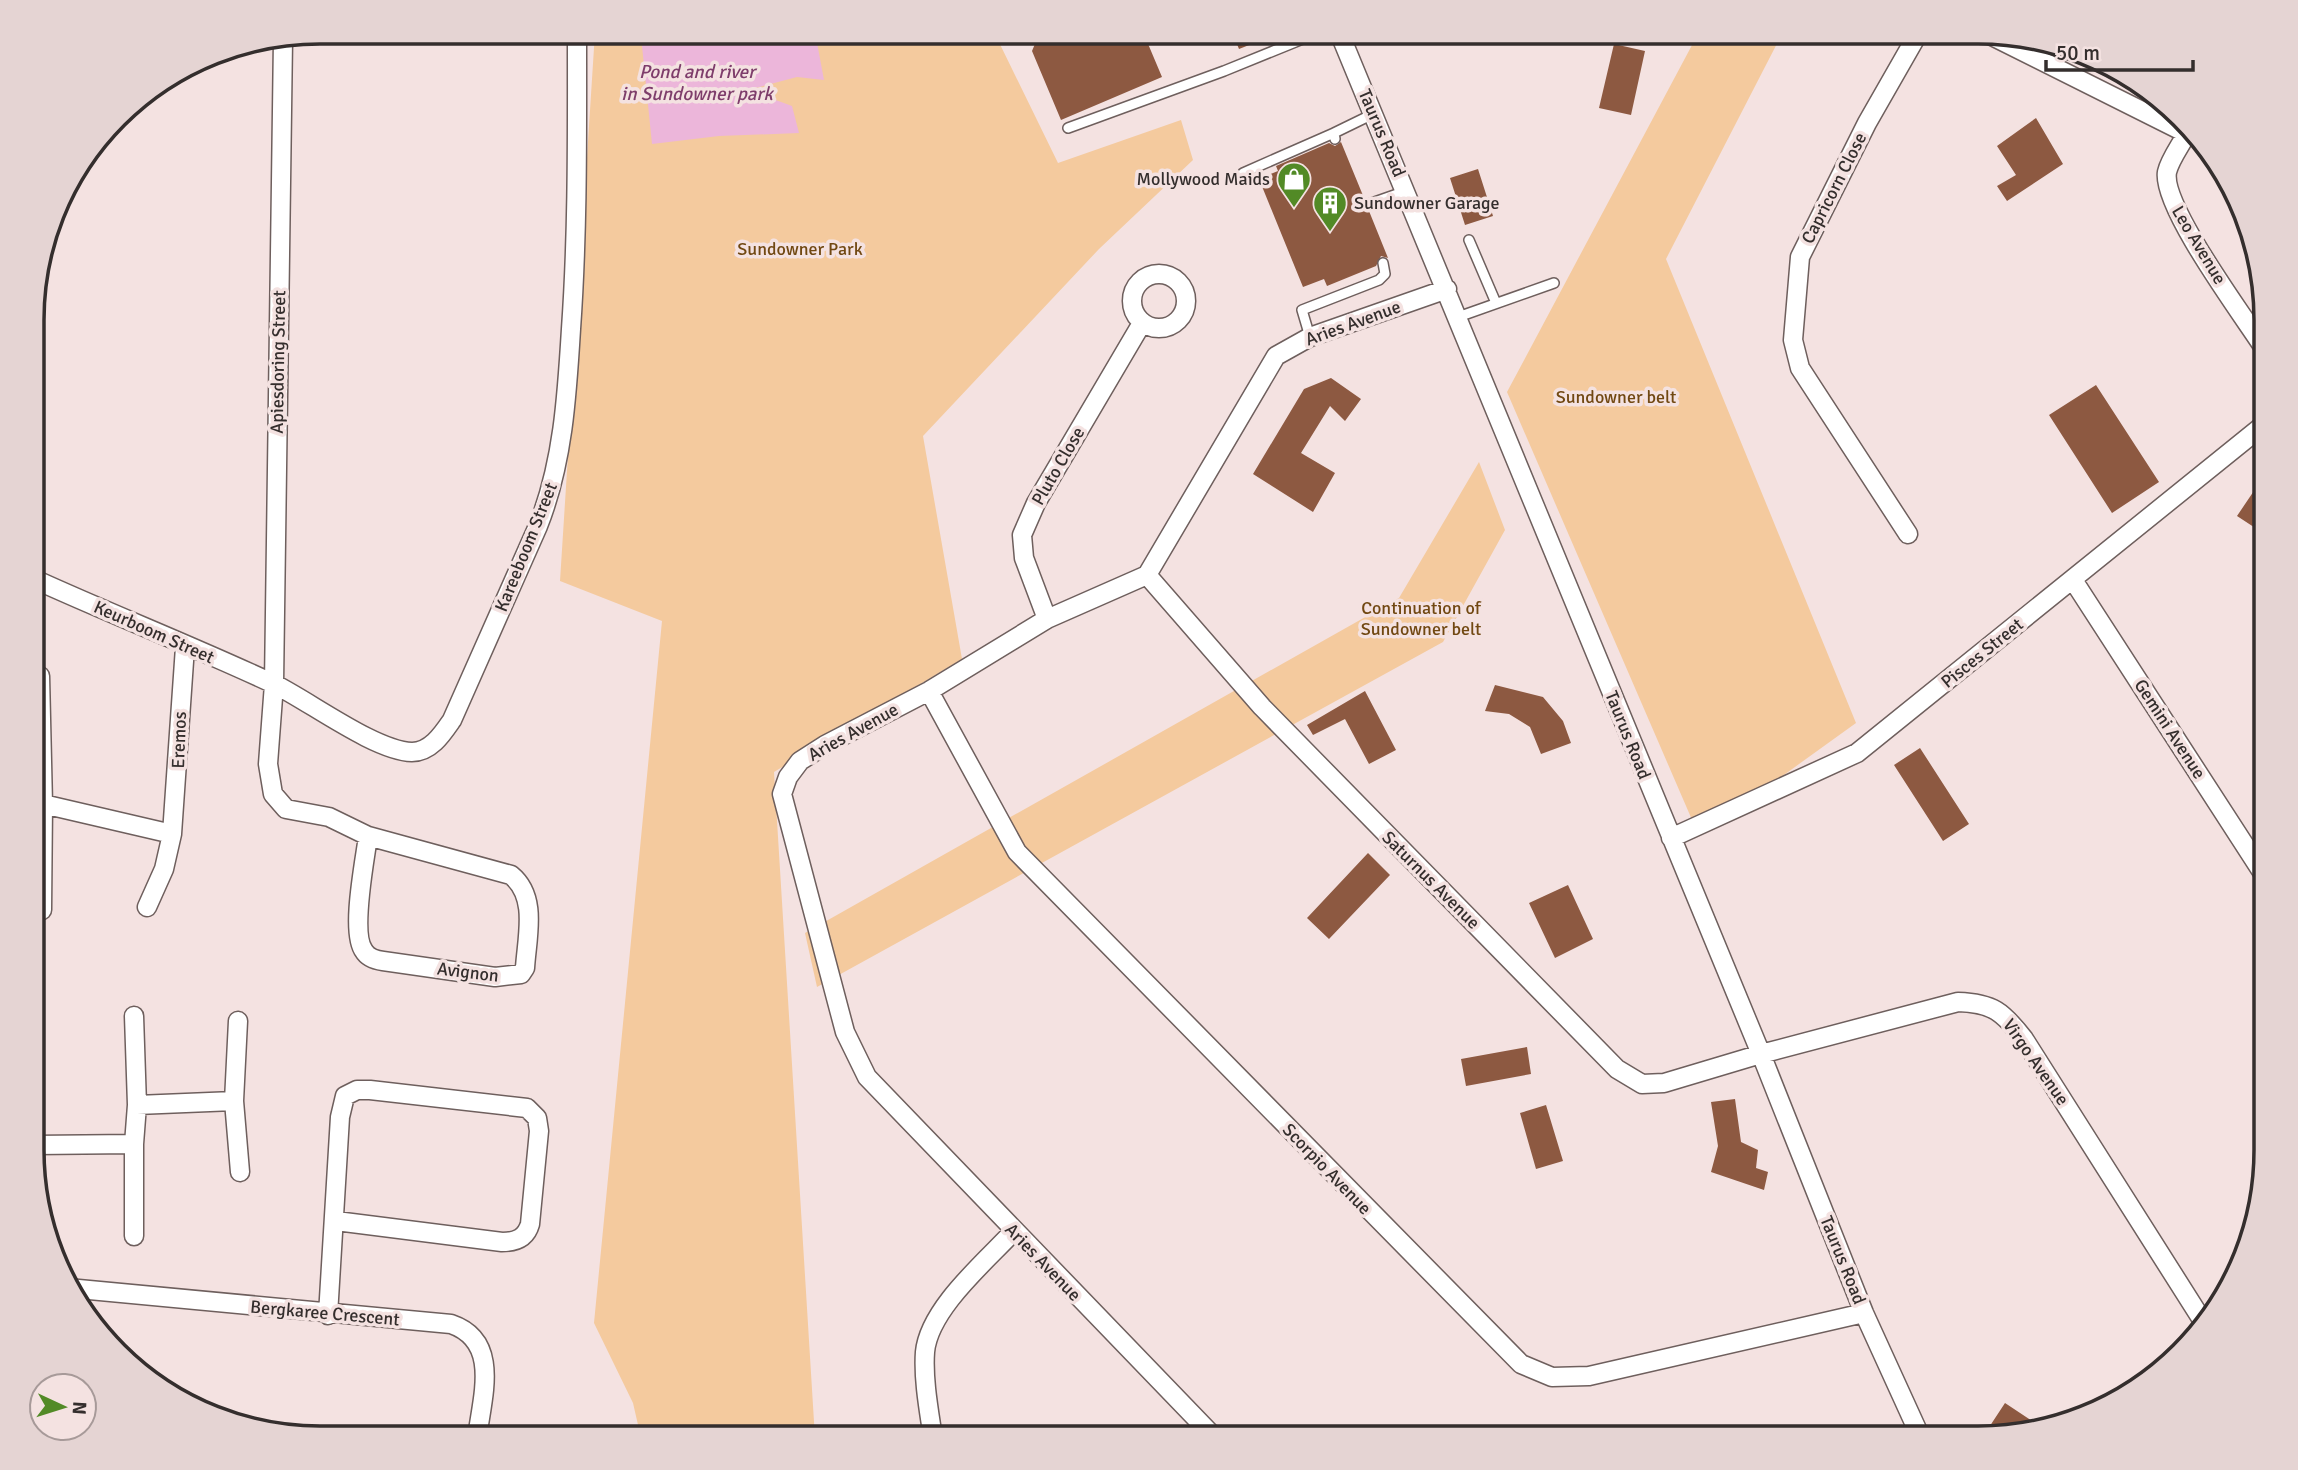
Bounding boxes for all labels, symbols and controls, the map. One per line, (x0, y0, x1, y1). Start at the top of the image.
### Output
scale bar (2046, 28, 2193, 72)
text: 50 m (2056, 40, 2100, 66)
water label: Pond and river in Sundowner park (621, 60, 774, 106)
street label: Taurus Road (1354, 86, 1410, 180)
street label: Capricorn Close (1797, 129, 1871, 247)
shop icon: Mollywood Maids (1275, 160, 1313, 209)
place label: Mollywood Maids (1137, 168, 1270, 190)
building icon: Sundowner Garage (1311, 184, 1349, 233)
place label: Sundowner Garage (1354, 192, 1500, 214)
street label: Leo Avenue (2167, 202, 2231, 288)
park label: Sundowner Park (737, 238, 863, 260)
street label: Apiesdoring Street (266, 290, 290, 434)
street label: Aries Avenue (1302, 296, 1404, 350)
park label: Sundowner belt (1556, 386, 1676, 408)
street label: Pluto Close (1027, 423, 1089, 509)
street label: Kareeboom Street (490, 479, 562, 615)
street label: Keurboom Street (90, 596, 218, 668)
park label: Continuation of Sundowner belt (1361, 597, 1482, 640)
street label: Pisces Street (1937, 613, 2027, 693)
street label: Gemini Avenue (2130, 675, 2210, 783)
street label: Taurus Road (1600, 688, 1656, 782)
street label: Aries Avenue (804, 698, 902, 766)
street label: Eremos (167, 711, 191, 769)
street label: Saturnus Avenue (1377, 826, 1485, 934)
street label: Avignon (436, 957, 500, 987)
street label: Virgo Avenue (1998, 1014, 2074, 1110)
street label: Scorpio Avenue (1278, 1119, 1376, 1219)
street label: Taurus Road (1815, 1213, 1871, 1307)
street label: Aries Avenue (1000, 1218, 1086, 1306)
street label: Bergkaree Crescent (249, 1296, 401, 1330)
north arrow (28, 1372, 98, 1442)
text: N (67, 1401, 91, 1416)

